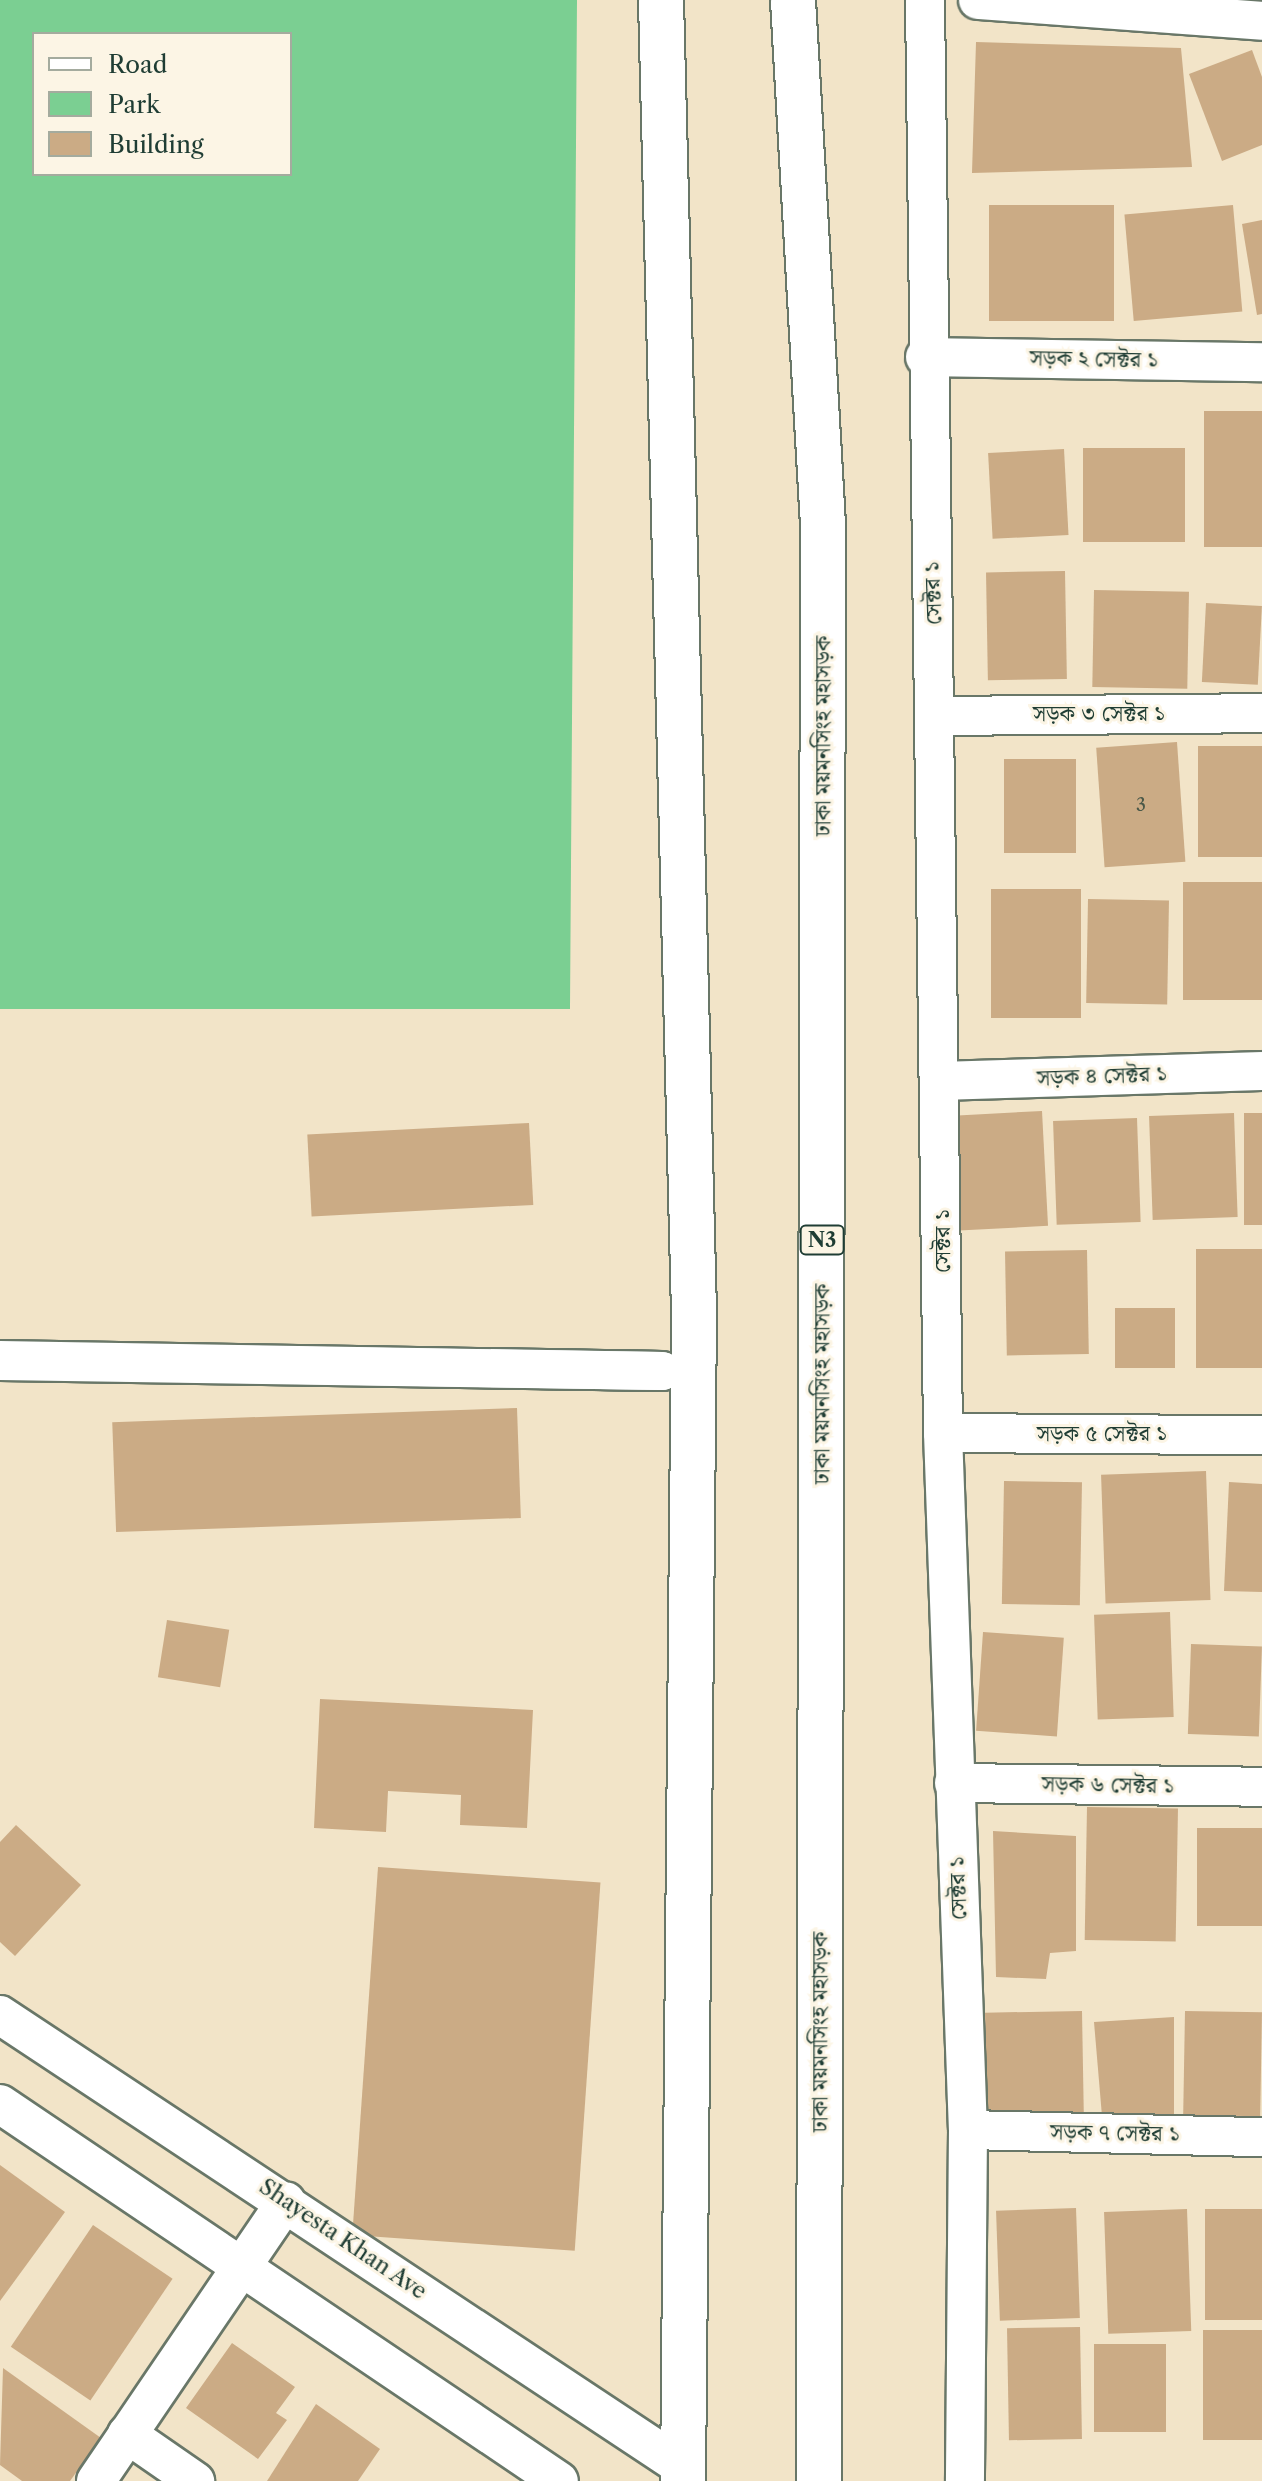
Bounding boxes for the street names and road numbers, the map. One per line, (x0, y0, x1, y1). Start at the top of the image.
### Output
street label: সড়ক ২ সেক্টর ১ (1029, 345, 1159, 373)
street label: সেক্টর ১ (919, 561, 947, 625)
street label: ঢাকা ময়মনসিংহ মহাসড়ক (810, 636, 836, 836)
street label: সড়ক ৩ সেক্টর ১ (1033, 701, 1165, 727)
street label: সড়ক ৪ সেক্টর ১ (1036, 1061, 1168, 1091)
street label: সেক্টর ১ (930, 1209, 956, 1273)
road number: N3 (798, 1224, 846, 1256)
street label: ঢাকা ময়মনসিংহ মহাসড়ক (809, 1284, 835, 1484)
street label: সড়ক ৫ সেক্টর ১ (1037, 1421, 1167, 1447)
street label: সড়ক ৬ সেক্টর ১ (1041, 1771, 1175, 1799)
street label: সেক্টর ১ (944, 1856, 972, 1920)
street label: ঢাকা ময়মনসিংহ মহাসড়ক (807, 1932, 833, 2132)
street label: সড়ক ৭ সেক্টর ১ (1050, 2119, 1180, 2147)
street label: Shayesta Khan Ave (254, 2173, 432, 2305)

